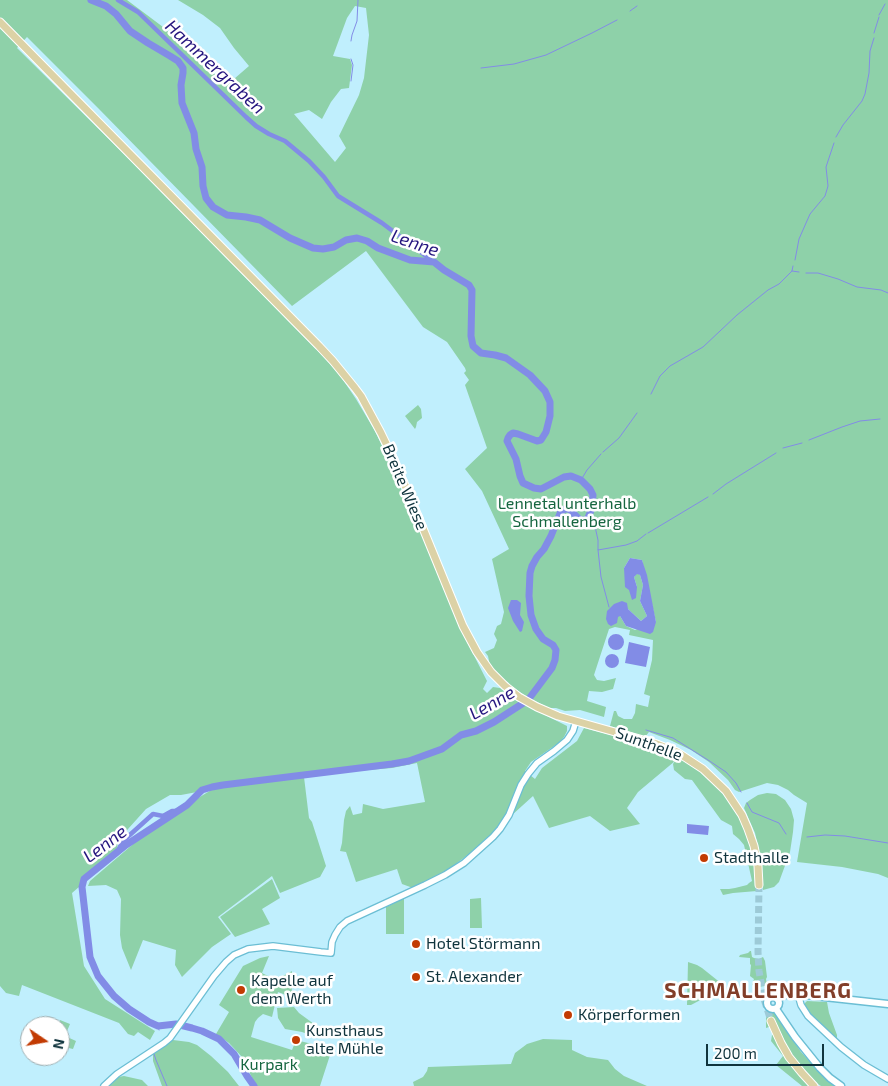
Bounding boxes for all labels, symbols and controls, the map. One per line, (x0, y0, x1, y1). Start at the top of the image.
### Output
water label: Hammergraben (161, 15, 269, 119)
water label: Lenne (388, 225, 442, 261)
street label: Breite Wiese (378, 441, 432, 533)
park label: Lennetal unterhalb Schmallenberg (498, 494, 636, 532)
water label: Lenne (465, 681, 519, 725)
street label: Sunthelle (613, 723, 685, 765)
water label: Lenne (79, 821, 131, 867)
place label: Stadthalle (714, 848, 789, 868)
marker: Stadthalle (698, 852, 710, 864)
place label: Hotel Störmann (426, 934, 541, 954)
marker: Hotel Störmann (410, 938, 422, 950)
place label: St. Alexander (426, 967, 522, 987)
place label: Kapelle auf dem Werth (251, 971, 333, 1009)
marker: St. Alexander (410, 971, 422, 983)
district label: SCHMALLENBERG (663, 978, 853, 1004)
marker: Kapelle auf dem Werth (235, 984, 247, 996)
place label: Körperformen (578, 1005, 680, 1025)
marker: Körperformen (562, 1009, 574, 1021)
north arrow (20, 1016, 70, 1066)
place label: Kunsthaus alte Mühle (306, 1021, 383, 1059)
marker: Kunsthaus alte Mühle (290, 1034, 302, 1046)
scale bar (708, 1034, 826, 1066)
text: N (50, 1037, 69, 1051)
text: 200 m (714, 1044, 757, 1062)
park label: Kurpark (240, 1055, 298, 1075)

